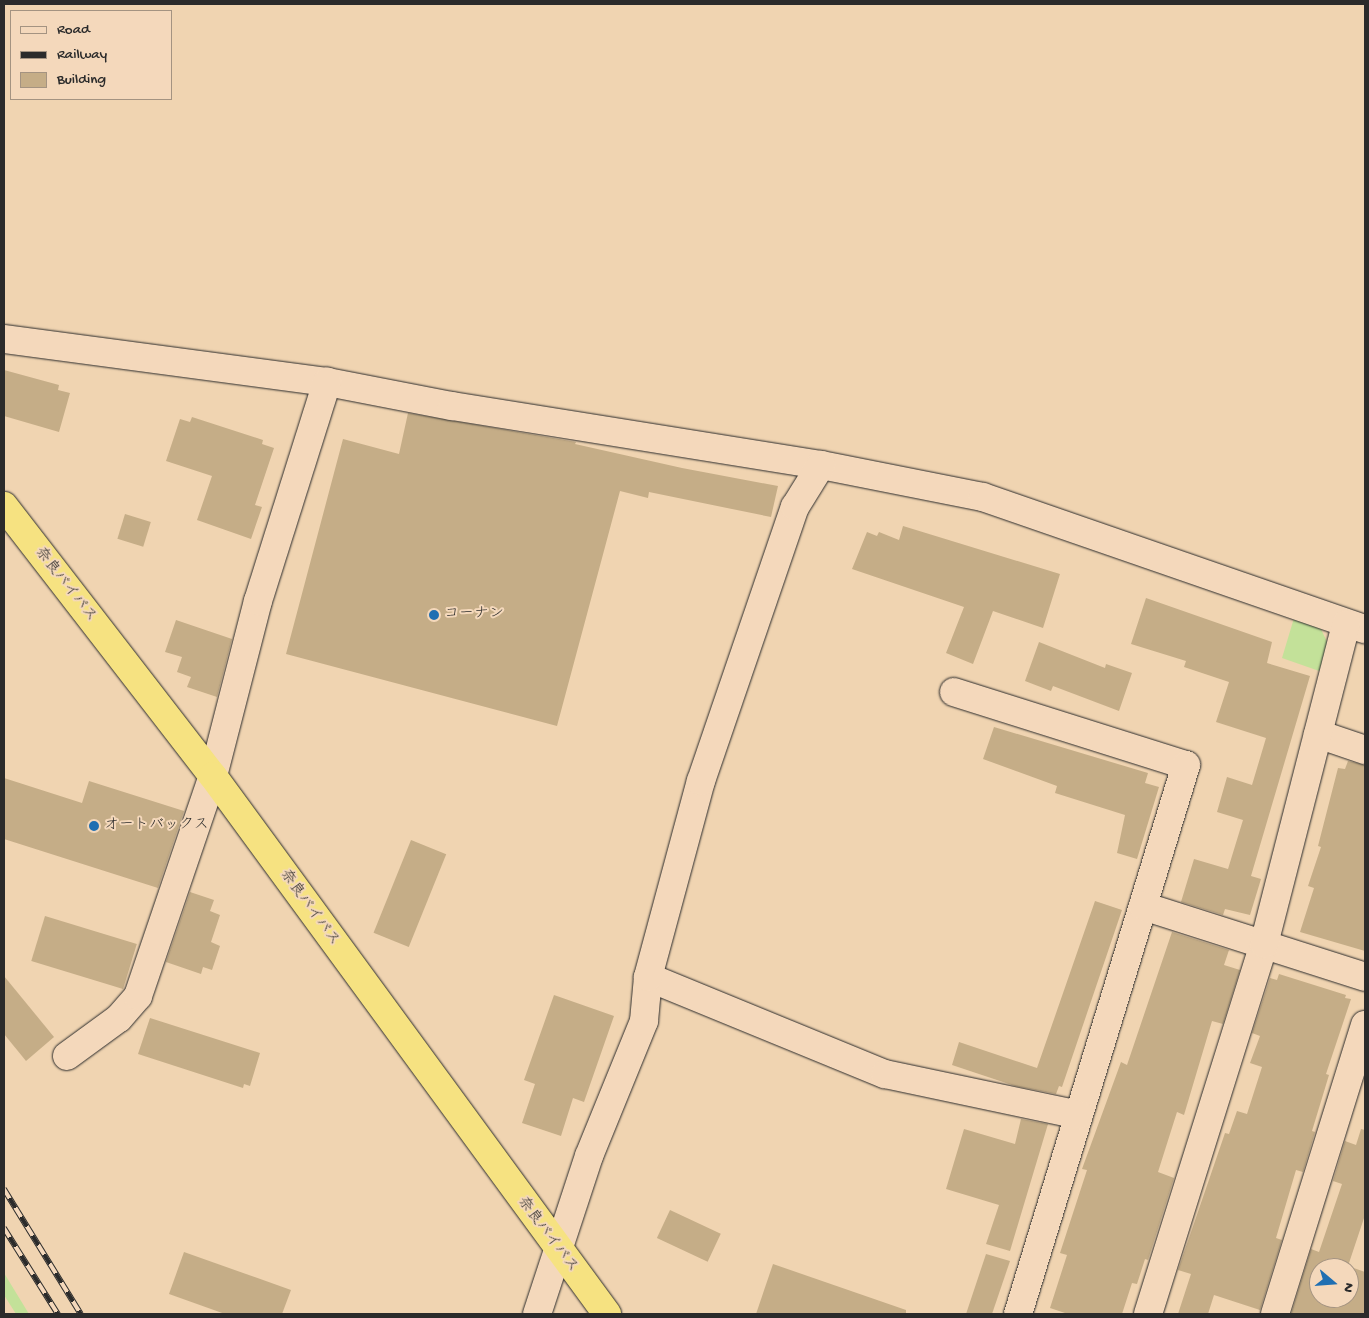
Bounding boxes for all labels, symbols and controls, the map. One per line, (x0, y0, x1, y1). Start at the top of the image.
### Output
legend (10, 10, 172, 100)
text: Road (57, 21, 90, 39)
text: Railway (57, 46, 107, 64)
text: Building (57, 71, 106, 89)
street label: 奈良バイパス (30, 544, 100, 626)
place label: コーナン (444, 606, 504, 624)
marker: コーナン (428, 609, 440, 621)
place label: オートバックス (104, 817, 209, 835)
marker: オートバックス (88, 820, 100, 832)
street label: 奈良バイパス (275, 866, 343, 950)
street label: 奈良バイパス (513, 1194, 581, 1276)
north arrow (1309, 1258, 1359, 1308)
text: N (1338, 1281, 1357, 1294)

